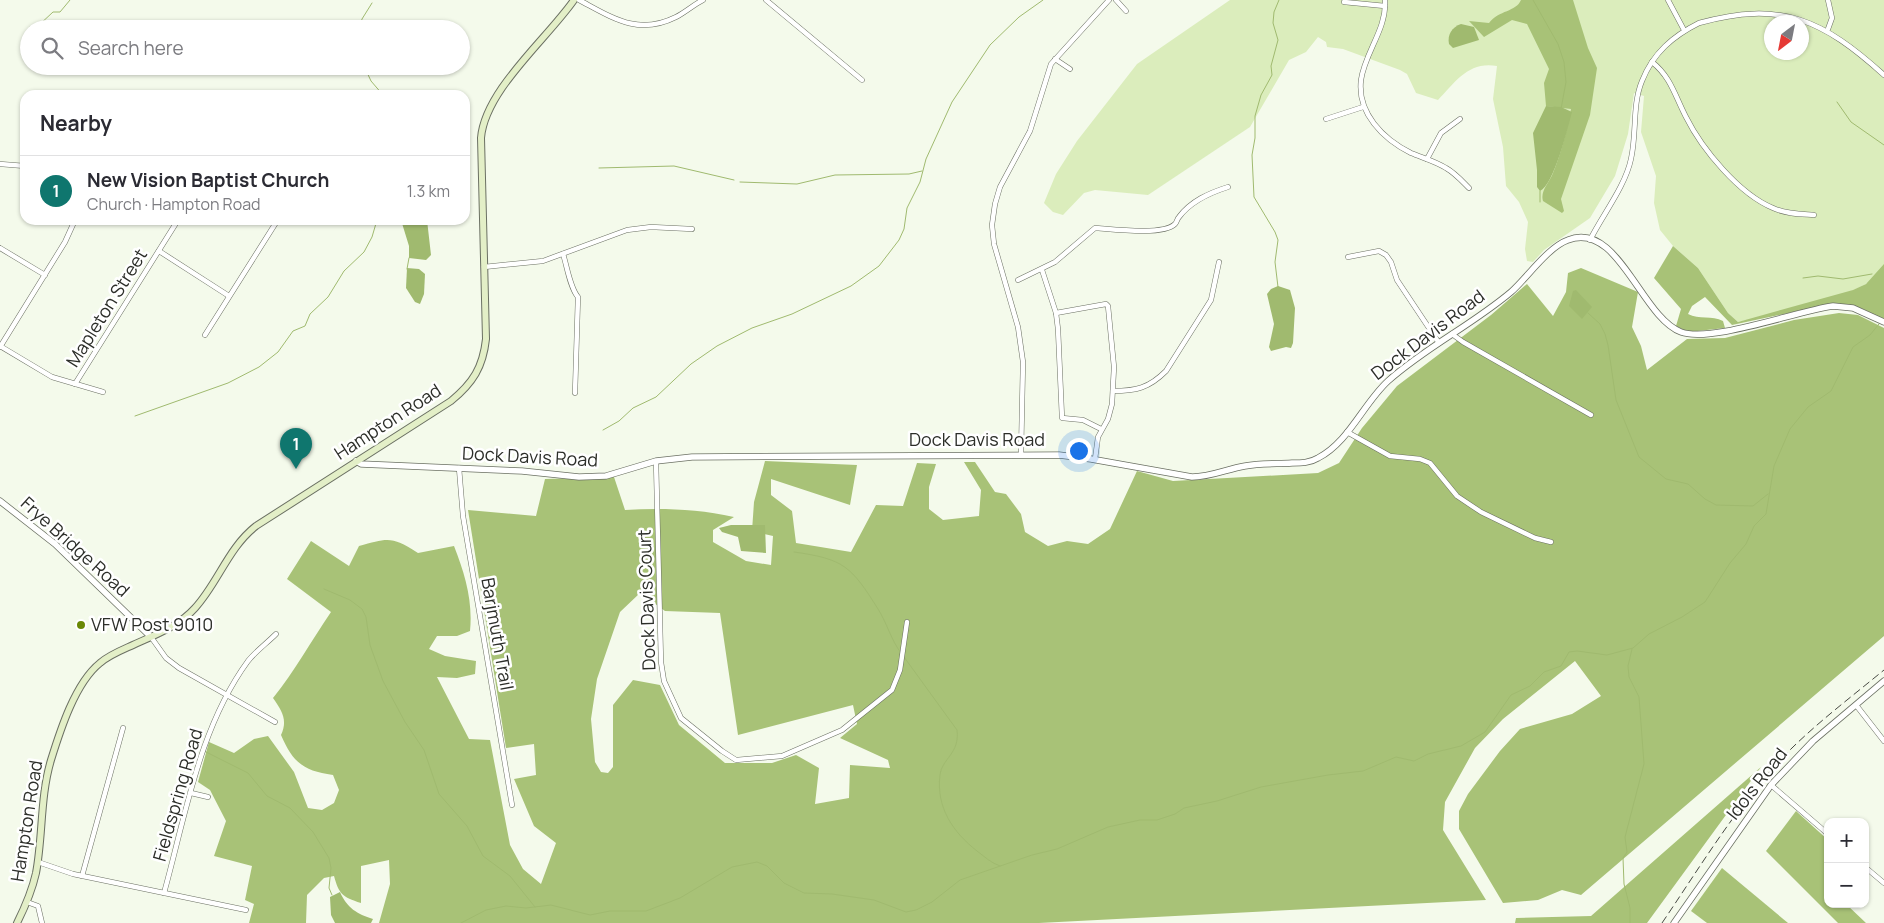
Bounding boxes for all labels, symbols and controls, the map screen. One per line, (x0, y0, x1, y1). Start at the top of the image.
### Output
north arrow (1764, 15, 1809, 60)
search box (20, 20, 470, 75)
icon: search (38, 34, 66, 62)
text: Search here (78, 35, 184, 61)
text: Nearby (40, 109, 112, 137)
text: New Vision Baptist Church (87, 167, 329, 193)
text: 1 (52, 180, 60, 202)
text: 1.3 km (407, 180, 450, 202)
text: Church · Hampton Road (87, 193, 261, 215)
street label: Mapleton Street (60, 244, 152, 371)
street label: Dock Davis Road (1366, 284, 1489, 385)
street label: Hampton Road (329, 378, 445, 465)
street label: Dock Davis Road (909, 427, 1045, 451)
pin: 1 (280, 428, 312, 469)
your location (1066, 438, 1092, 464)
street label: Dock Davis Road (462, 440, 599, 472)
street label: Frye Bridge Road (16, 491, 135, 602)
street label: Dock Davis Court (632, 529, 660, 671)
street label: Barjmuth Trail (476, 576, 520, 692)
place label: VFW Post 9010 (91, 612, 213, 636)
marker: VFW Post 9010 (75, 619, 87, 631)
street label: Fieldspring Road (147, 726, 207, 864)
street label: Idols Road (1720, 742, 1792, 824)
street label: Hampton Road (5, 758, 47, 883)
map controls (1824, 818, 1869, 908)
button: + (1824, 818, 1869, 863)
button: − (1824, 863, 1869, 908)

